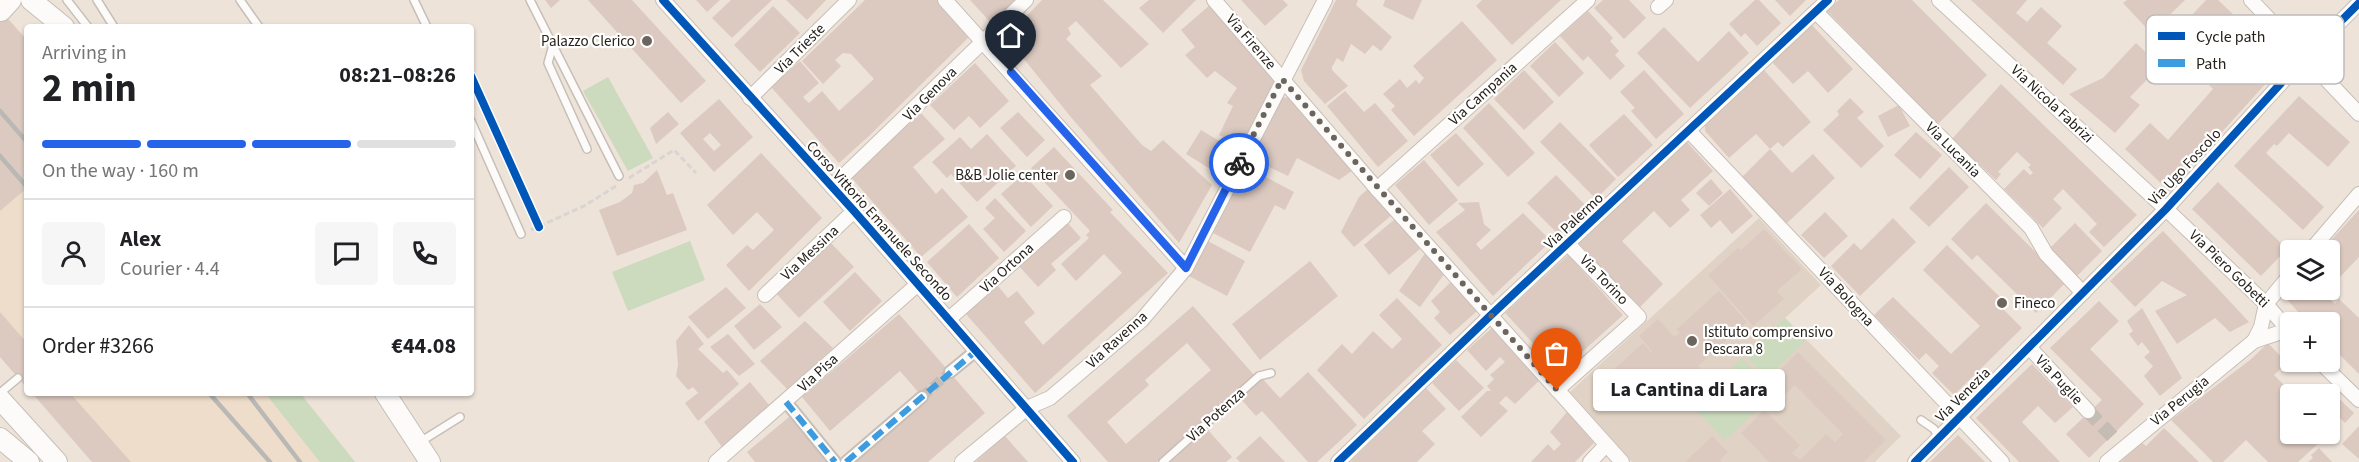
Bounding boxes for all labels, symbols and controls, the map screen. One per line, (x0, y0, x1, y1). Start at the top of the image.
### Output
pin (985, 10, 1036, 72)
street label: Via Firenze (1221, 10, 1281, 74)
legend (2146, 15, 2344, 84)
street label: Via Trieste (770, 19, 830, 79)
icon: home (994, 19, 1027, 52)
text: Cycle path (2196, 26, 2265, 48)
place label: Palazzo Clerico (541, 31, 635, 52)
marker: Palazzo Clerico (640, 34, 654, 48)
text: Arriving in (42, 39, 127, 67)
text: Path (2196, 53, 2226, 75)
street label: Via Campania (1444, 58, 1522, 130)
text: 08:21–08:26 (339, 59, 456, 91)
street label: Via Nicola Fabrizi (2006, 60, 2098, 148)
text: 2 min (42, 61, 137, 117)
street label: Via Genova (898, 62, 962, 126)
street label: Via Lucania (1920, 117, 1986, 183)
street label: Via Ugo Foscolo (2144, 124, 2226, 210)
courier (1209, 133, 1269, 193)
street label: Corso Vittorio Emanuele Secondo (801, 136, 957, 306)
icon: bike (1223, 147, 1256, 180)
text: On the way · 160 m (42, 157, 199, 185)
place label: B&B Jolie center (955, 165, 1059, 186)
marker: B&B Jolie center (1063, 168, 1077, 182)
street label: Via Palermo (1540, 188, 1608, 254)
street label: Via Messina (776, 221, 844, 285)
button: person (42, 222, 105, 285)
button: chat (315, 222, 378, 285)
button: phone (393, 222, 456, 285)
text: Alex (120, 223, 161, 255)
street label: Via Piero Gobetti (2184, 225, 2274, 313)
street label: Via Ortona (975, 238, 1039, 298)
map controls (2280, 240, 2340, 444)
button: layers (2280, 240, 2340, 300)
street label: Via Torino (1575, 250, 1633, 310)
text: Courier · 4.4 (120, 255, 220, 283)
street label: Via Bologna (1813, 263, 1879, 331)
place label: Fineco (2014, 293, 2055, 314)
marker: Fineco (1995, 296, 2009, 310)
street label: Via Ravenna (1082, 307, 1152, 373)
button: + (2280, 312, 2340, 372)
place label: Istituto comprensivo Pescara 8 (1704, 322, 1833, 360)
pin (1531, 328, 1582, 390)
text: Order #3266 (42, 330, 154, 362)
text: €44.08 (391, 330, 456, 362)
marker: Istituto comprensivo Pescara 8 (1685, 334, 1699, 348)
icon: bag (1540, 337, 1573, 370)
street label: Via Pisa (793, 349, 843, 397)
street label: Via Puglie (2030, 350, 2088, 410)
street label: Via Venezia (1931, 363, 1995, 427)
callout: La Cantina di Lara (1593, 369, 1785, 411)
street label: Via Perugia (2146, 371, 2214, 431)
text: La Cantina di Lara (1610, 376, 1768, 404)
street label: Via Potenza (1182, 383, 1250, 447)
button: − (2280, 384, 2340, 444)

